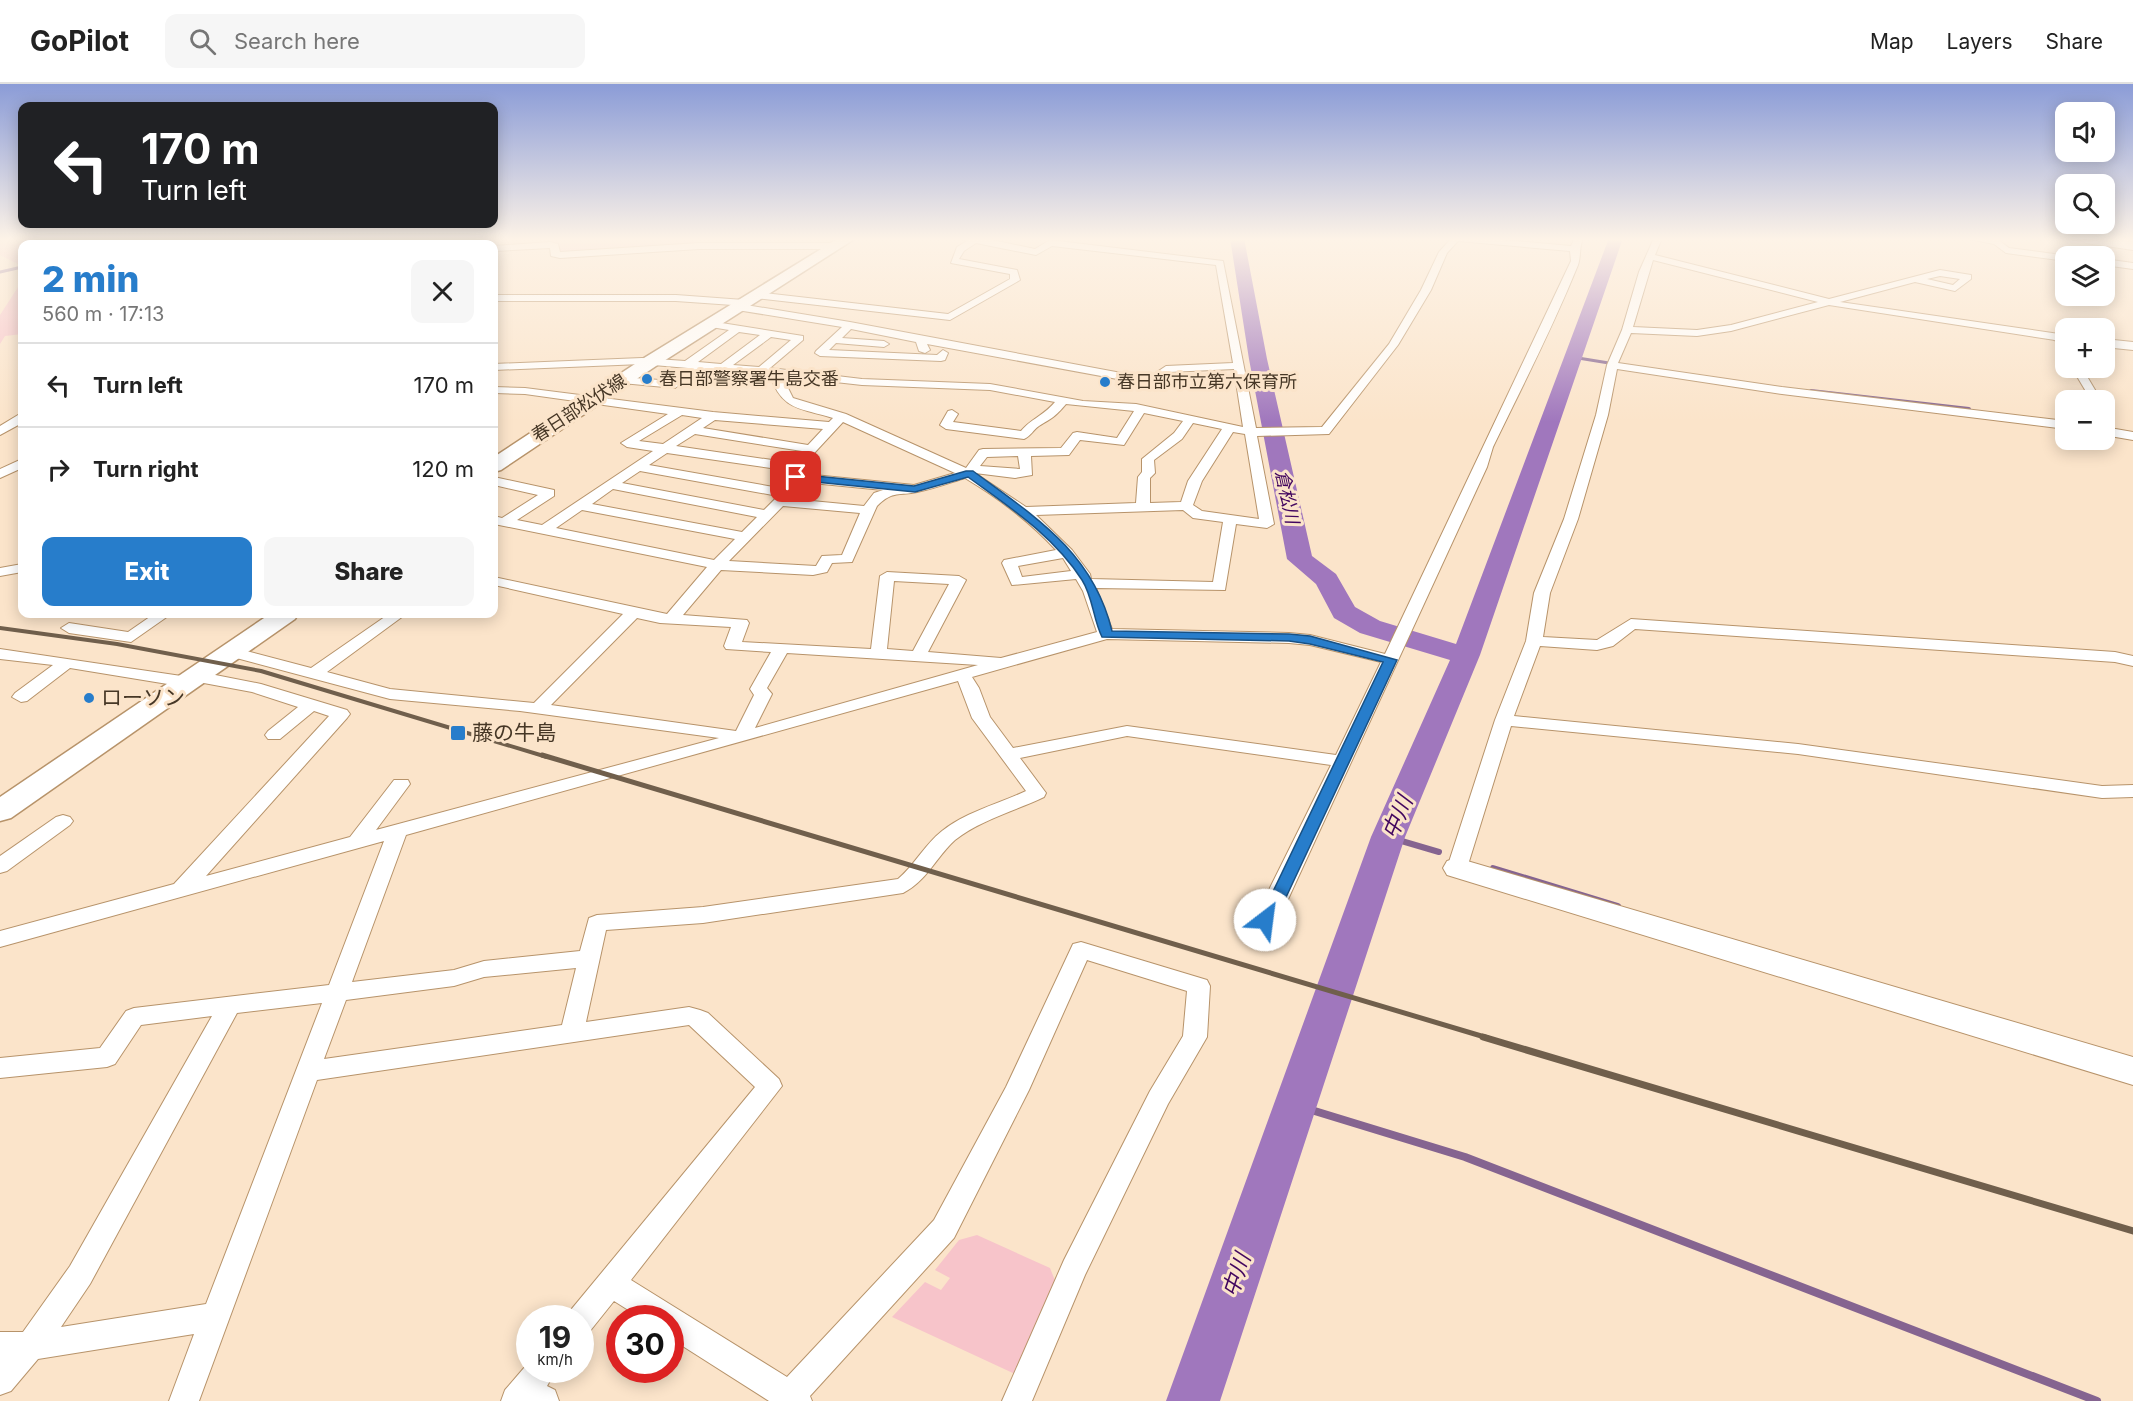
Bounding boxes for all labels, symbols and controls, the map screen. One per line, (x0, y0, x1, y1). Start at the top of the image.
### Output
search box (165, 14, 585, 68)
text: GoPilot (30, 24, 129, 58)
icon: search (186, 25, 219, 58)
text: Search here (234, 28, 360, 54)
text: Map (1870, 29, 1914, 54)
text: Layers (1947, 29, 2013, 54)
text: Share (2046, 29, 2103, 54)
map controls (2055, 102, 2115, 450)
button: sound (2055, 102, 2115, 162)
text: 170 m (141, 123, 259, 174)
icon: left (42, 126, 120, 204)
text: Turn left (141, 174, 247, 207)
button: search (2055, 174, 2115, 234)
button: layers (2055, 246, 2115, 306)
text: 2 min (42, 257, 139, 301)
button: close (411, 260, 474, 323)
text: 560 m · 17:13 (42, 302, 164, 326)
button: + (2055, 318, 2115, 378)
place label: 春日部警察署牛島交番 (659, 368, 839, 389)
icon: left (42, 369, 75, 402)
street label: 春日部松伏線 (528, 369, 630, 446)
place label: 春日部市立第六保育所 (1117, 371, 1297, 392)
text: Turn left (93, 372, 183, 398)
text: 170 m (414, 372, 474, 398)
marker: 春日部警察署牛島交番 (640, 372, 654, 386)
marker: 春日部市立第六保育所 (1098, 375, 1112, 389)
button: − (2055, 390, 2115, 450)
pin (770, 451, 821, 502)
icon: right (42, 453, 75, 486)
text: Turn right (93, 456, 199, 482)
text: 120 m (412, 456, 474, 482)
icon: arrive (779, 460, 812, 493)
water label: 倉松川 (1272, 468, 1304, 527)
button: Exit (42, 537, 252, 606)
button: Share (264, 537, 474, 606)
place label: ローソン (101, 685, 185, 710)
marker: ローソン (82, 691, 96, 705)
place label: 藤の牛島 (472, 720, 556, 745)
marker: 藤の牛島 (449, 724, 467, 742)
water label: 中川 (1376, 790, 1418, 842)
position arrow (1233, 888, 1297, 952)
water label: 中川 (1217, 1248, 1256, 1300)
speed limit sign: 30 (606, 1305, 684, 1383)
text: 19 (539, 1319, 571, 1355)
text: km/h (537, 1350, 573, 1369)

